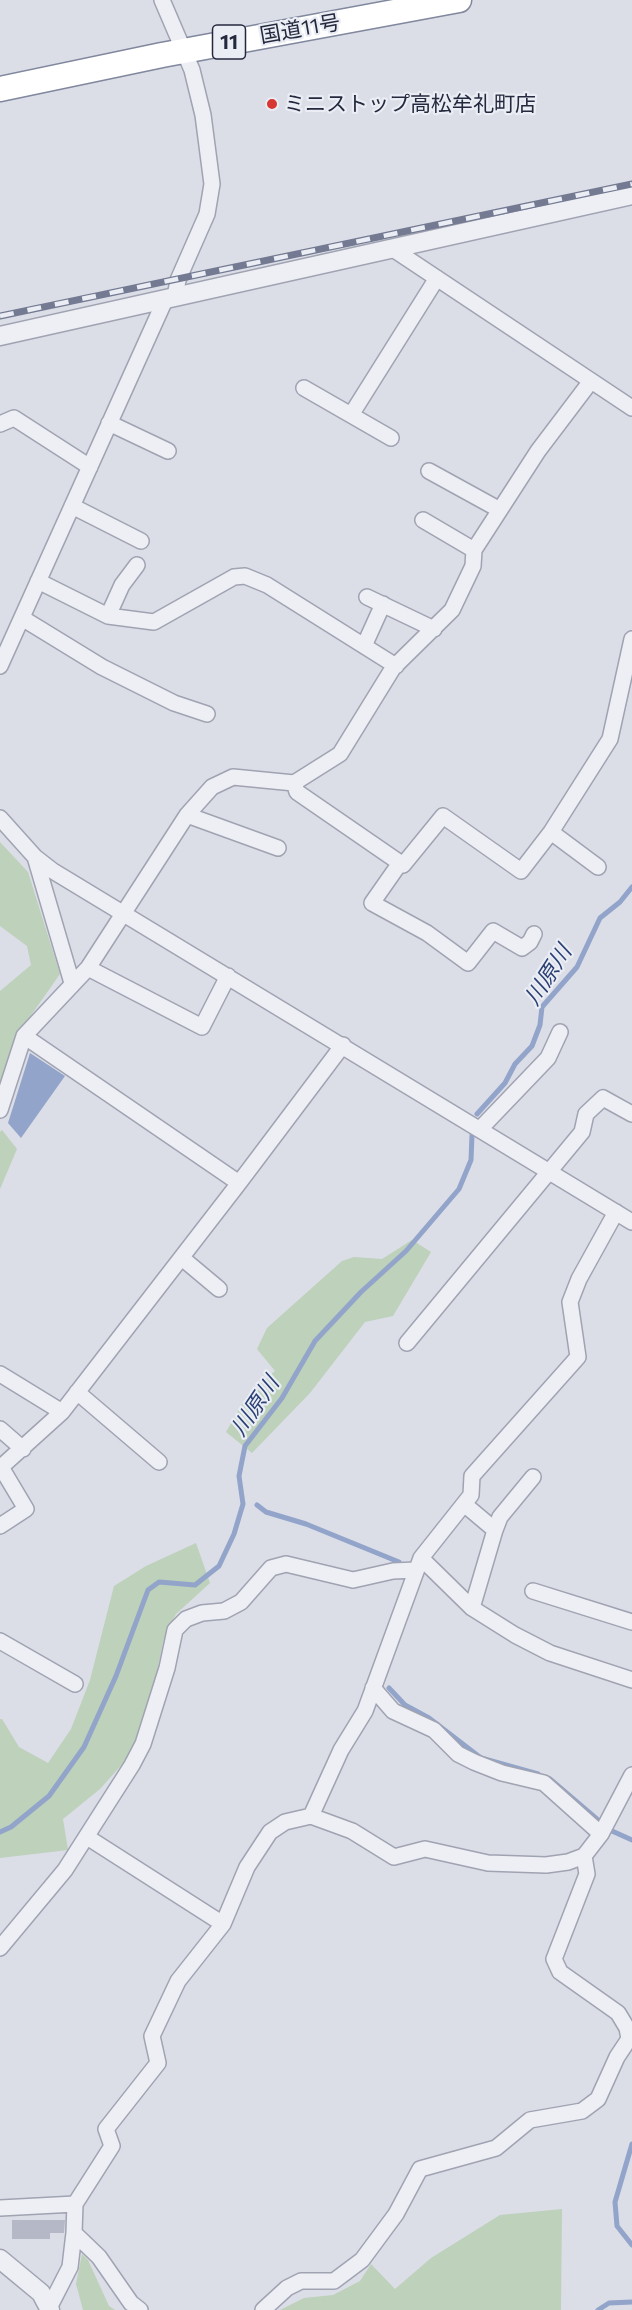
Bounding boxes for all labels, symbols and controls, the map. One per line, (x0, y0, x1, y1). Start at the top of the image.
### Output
street label: 国道11号 (258, 10, 342, 48)
road number: 11 (212, 25, 246, 59)
place label: ミニストップ高松牟礼町店 (284, 91, 536, 117)
marker: ミニストップ高松牟礼町店 (265, 97, 279, 111)
water label: 川原川 (519, 940, 577, 1010)
water label: 川原川 (226, 1371, 284, 1441)

